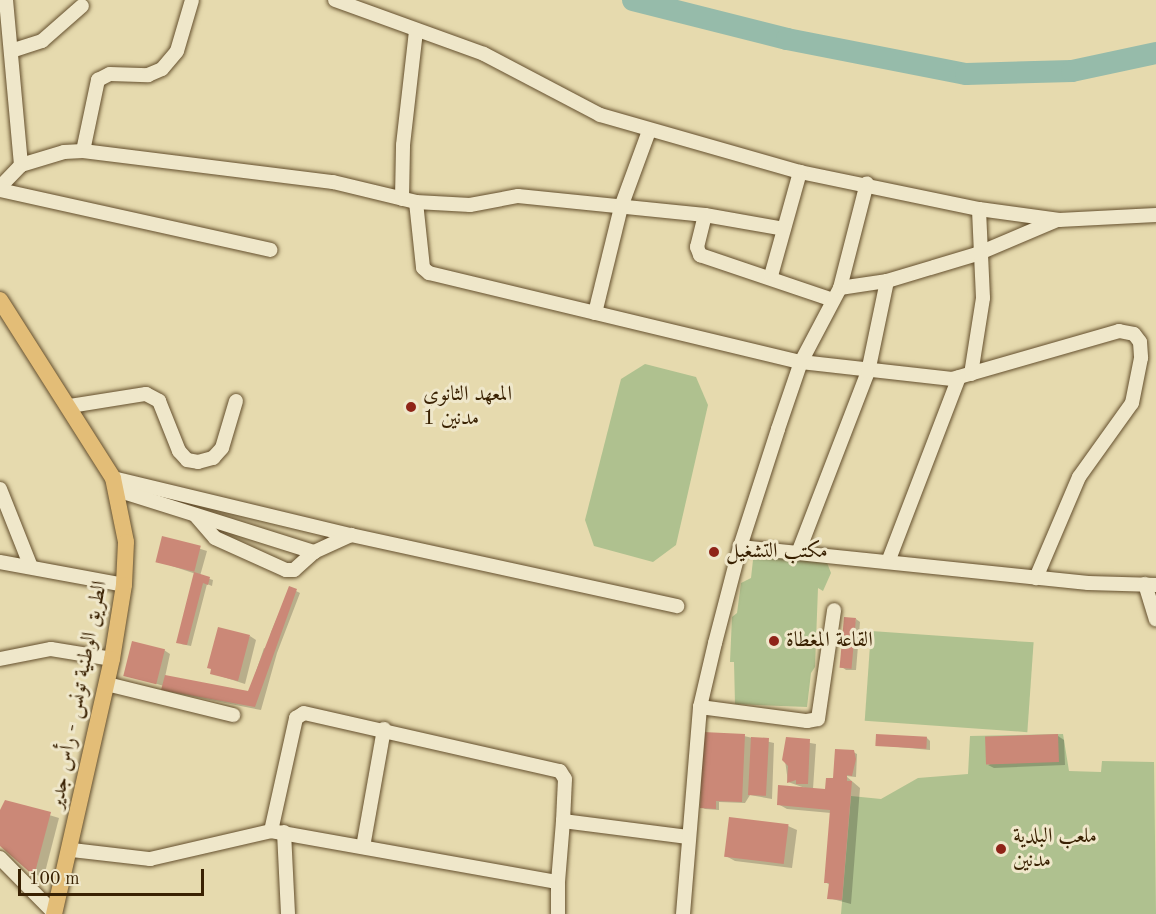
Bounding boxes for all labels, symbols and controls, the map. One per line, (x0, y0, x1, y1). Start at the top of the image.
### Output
place label: المعهد الثانوي مدنين 1 (423, 382, 512, 432)
marker: المعهد الثانوي مدنين 1 (404, 400, 418, 414)
place label: مكتب التشغيل (726, 539, 828, 565)
marker: مكتب التشغيل (707, 545, 721, 559)
street label: الطريق الوطنية تونس - رأس جدير (45, 579, 113, 811)
place label: القاعة المغطاة (786, 628, 873, 654)
marker: القاعة المغطاة (767, 634, 781, 648)
place label: ملعب البلدية مدنين (1013, 824, 1097, 874)
marker: ملعب البلدية مدنين (994, 842, 1008, 856)
scale bar (21, 857, 207, 895)
text: 100 m (29, 870, 80, 888)

